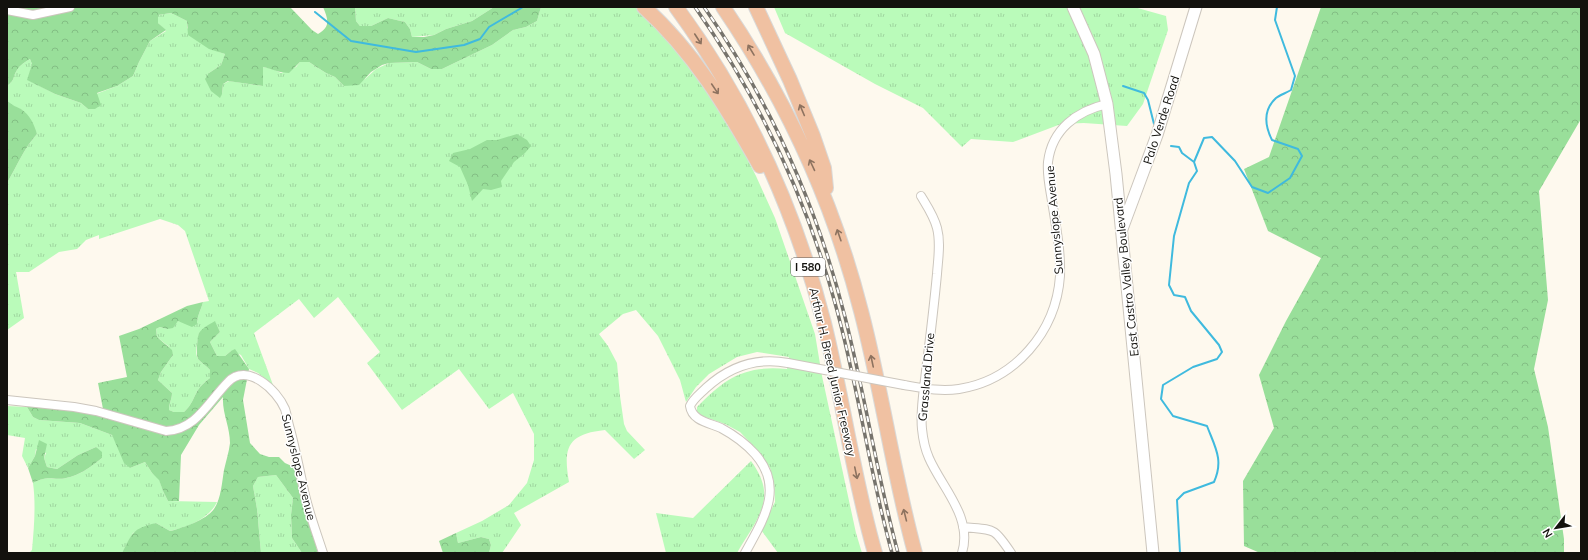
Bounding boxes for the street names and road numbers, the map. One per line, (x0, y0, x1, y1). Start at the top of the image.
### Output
street label: Palo Verde Road (1140, 74, 1182, 166)
street label: Sunnyslope Avenue (1042, 165, 1066, 275)
street label: East Castro Valley Boulevard (1110, 197, 1142, 357)
road number: I 580 (791, 258, 825, 276)
street label: Arthur H. Breed Junior Freeway (806, 286, 860, 458)
street label: Grassland Drive (915, 332, 937, 422)
street label: Sunnyslope Avenue (279, 412, 319, 522)

